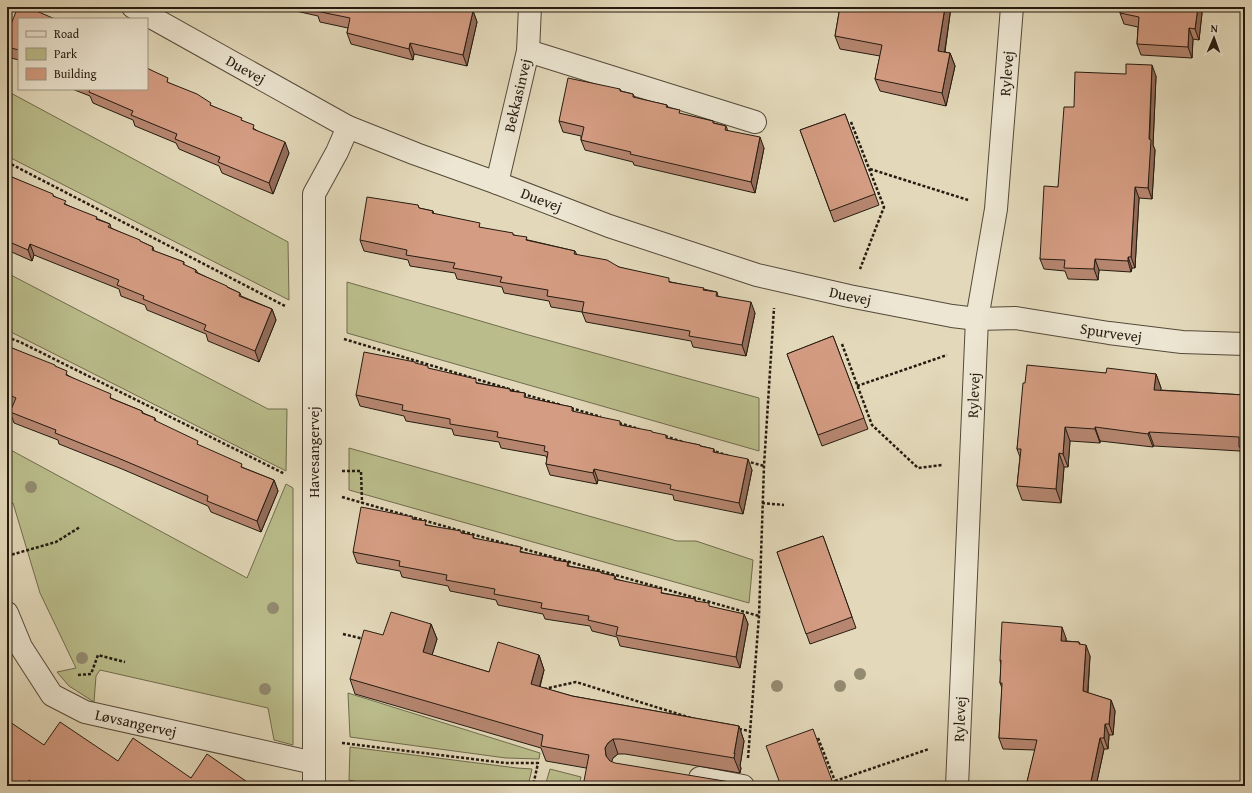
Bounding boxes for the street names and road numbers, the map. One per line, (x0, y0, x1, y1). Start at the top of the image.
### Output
street label: Duevej (222, 50, 270, 89)
street label: Rylevej (994, 50, 1019, 97)
street label: Bekkasinvej (498, 56, 536, 134)
street label: Duevej (518, 182, 565, 217)
street label: Duevej (827, 281, 873, 310)
street label: Spurvevej (1079, 318, 1143, 347)
street label: Rylevej (962, 372, 985, 419)
street label: Havesangervej (303, 406, 324, 498)
street label: Rylevej (948, 696, 971, 742)
street label: Løvsangervej (93, 704, 179, 742)

